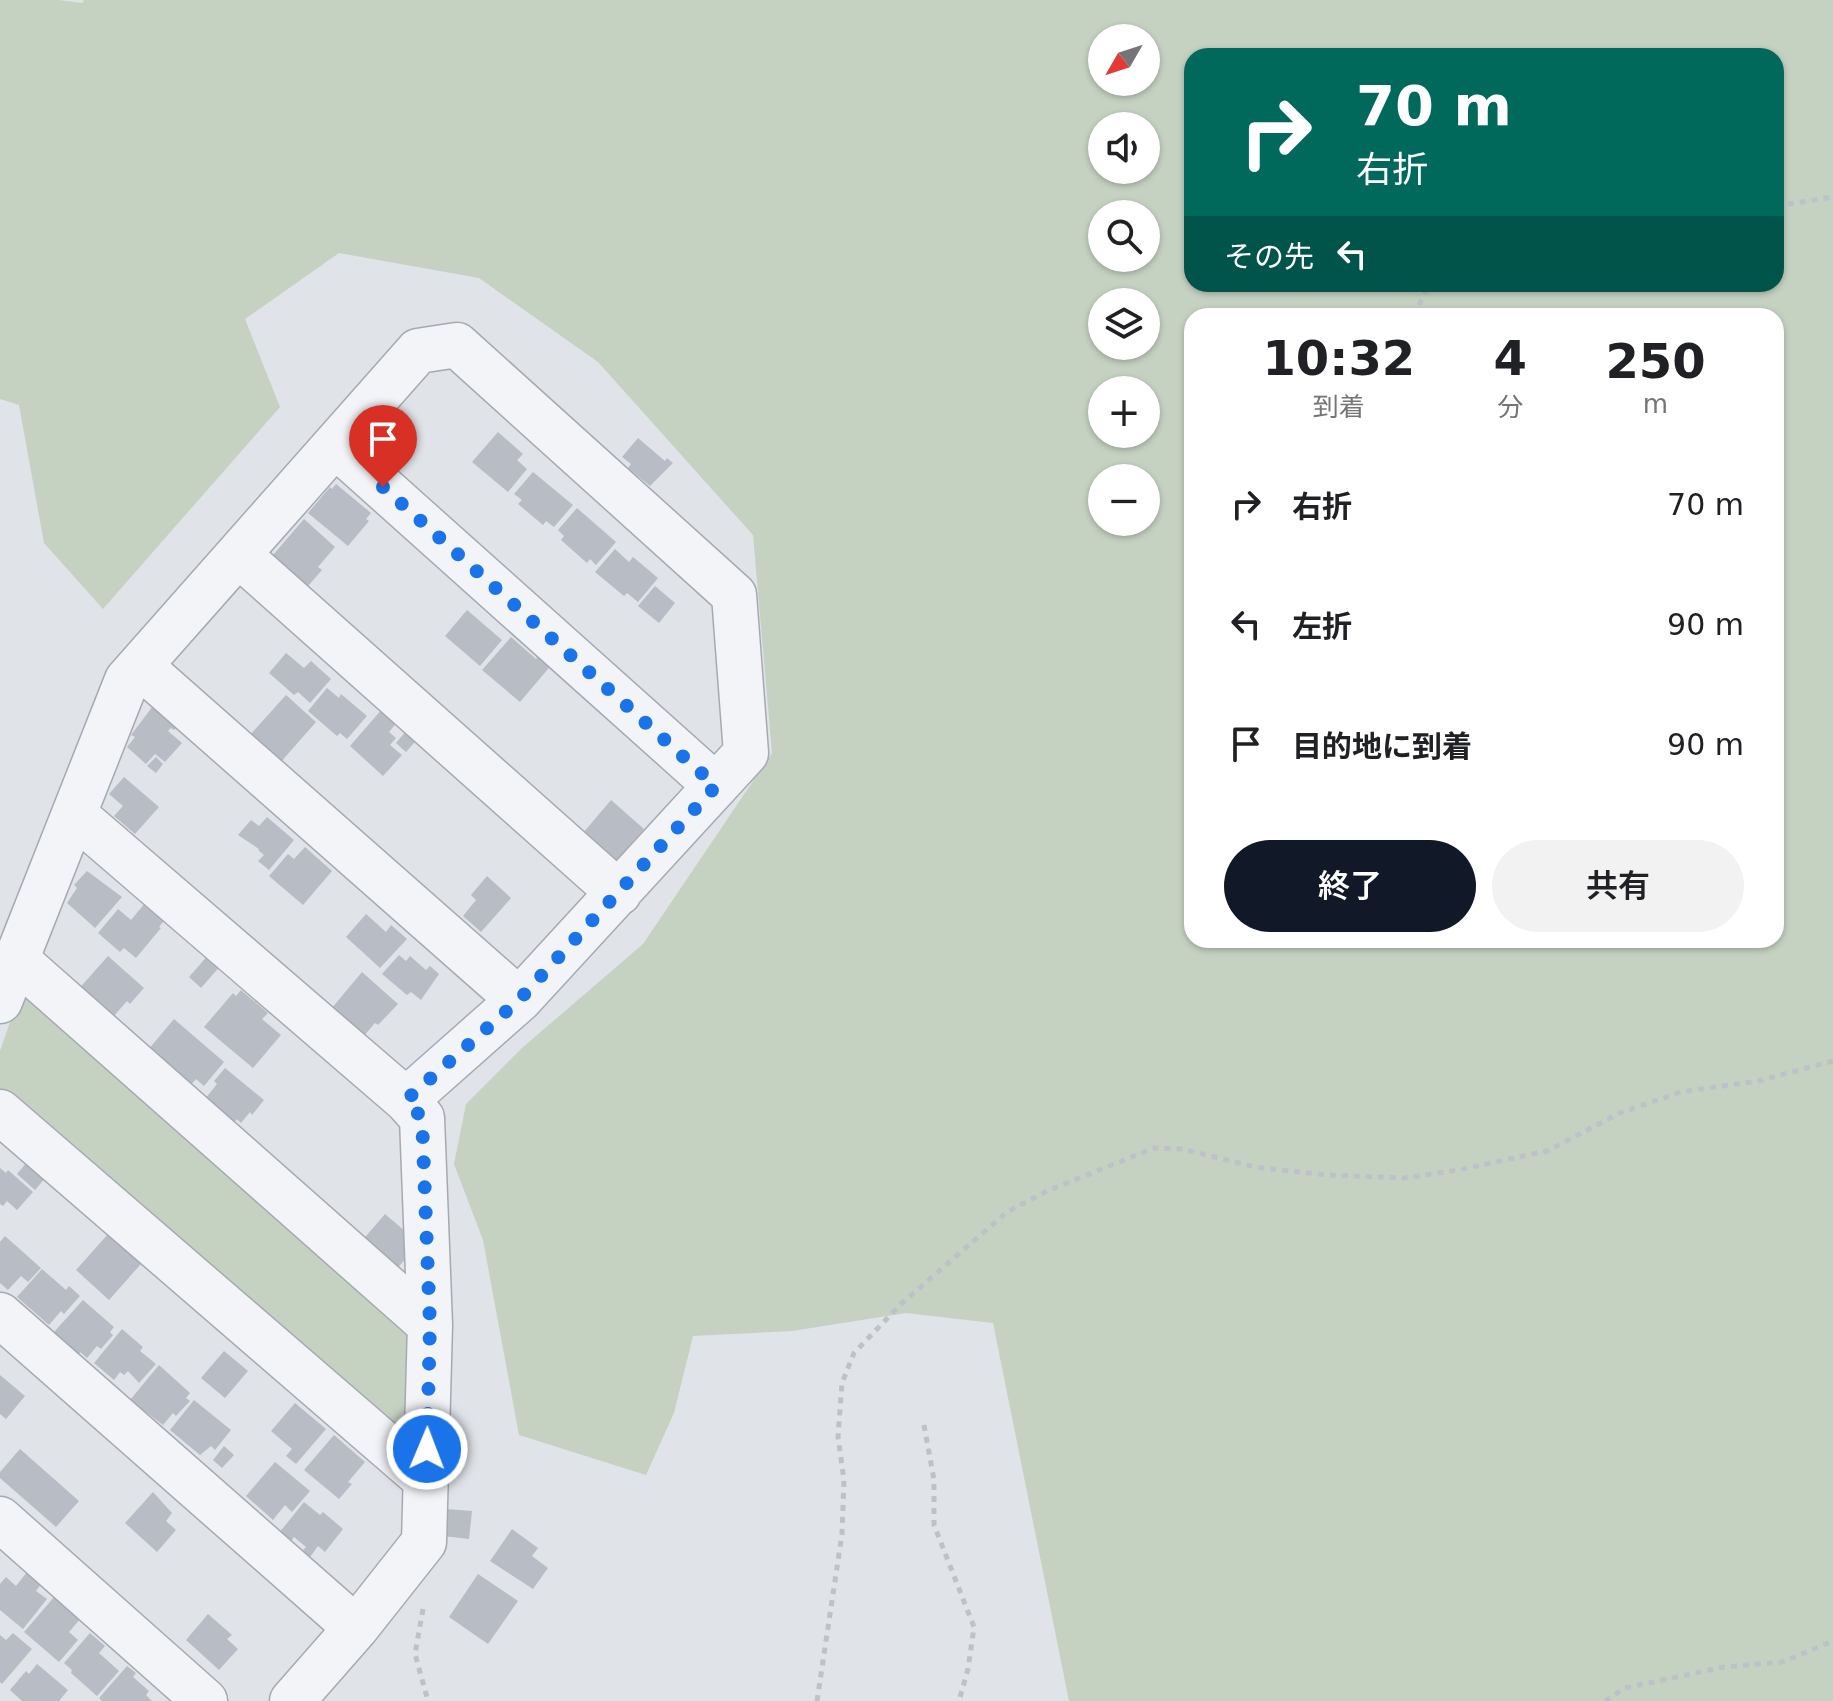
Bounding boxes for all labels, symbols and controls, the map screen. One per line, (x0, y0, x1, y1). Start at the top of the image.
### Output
north arrow (1088, 24, 1160, 96)
map controls (1088, 24, 1160, 536)
text: 70 m (1356, 73, 1512, 138)
icon: right (1224, 80, 1328, 184)
button: sound (1088, 112, 1160, 184)
text: 右折 (1356, 149, 1428, 190)
button: search (1088, 200, 1160, 272)
icon: left (1330, 232, 1374, 276)
text: その先 (1224, 239, 1314, 274)
button: layers (1088, 288, 1160, 360)
text: 10:32 (1262, 330, 1415, 386)
text: 4 (1494, 330, 1527, 386)
text: 250 (1605, 333, 1706, 389)
button: + (1088, 376, 1160, 448)
text: m (1643, 389, 1668, 419)
text: 到着 (1313, 392, 1365, 422)
text: 分 (1497, 392, 1523, 422)
pin (349, 405, 417, 487)
icon: arrive (361, 417, 405, 461)
button: − (1088, 464, 1160, 536)
icon: right (1224, 482, 1268, 526)
text: 70 m (1667, 487, 1744, 522)
text: 右折 (1292, 489, 1352, 524)
icon: left (1224, 602, 1268, 646)
text: 90 m (1667, 607, 1744, 642)
text: 左折 (1292, 609, 1352, 644)
icon: arrive (1224, 722, 1268, 766)
text: 90 m (1667, 727, 1744, 762)
text: 目的地に到着 (1292, 729, 1472, 764)
button: 終了 (1224, 840, 1476, 932)
button: 共有 (1492, 840, 1744, 932)
position arrow (385, 1407, 469, 1491)

